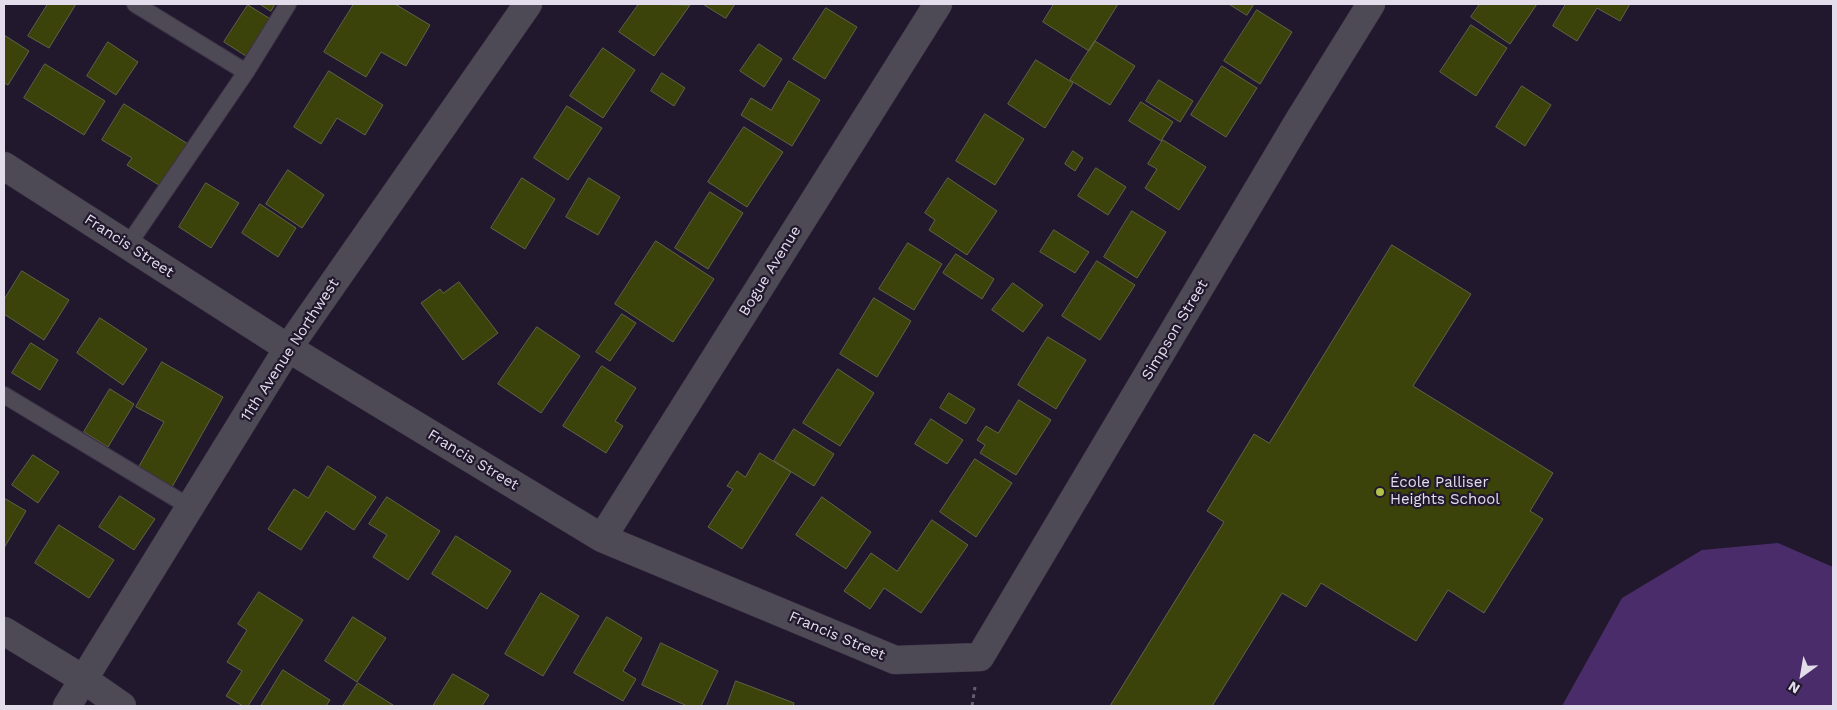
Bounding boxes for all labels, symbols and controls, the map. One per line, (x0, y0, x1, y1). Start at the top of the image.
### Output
street label: Francis Street (81, 210, 177, 282)
street label: Bogue Avenue (735, 223, 805, 319)
street label: 11th Avenue Northwest (237, 275, 343, 425)
street label: Simpson Street (1138, 277, 1212, 383)
street label: Francis Street (424, 426, 522, 494)
place label: École Palliser Heights School (1390, 474, 1500, 509)
marker: École Palliser Heights School (1374, 486, 1386, 498)
street label: Francis Street (786, 608, 888, 664)
north arrow (1777, 650, 1827, 700)
text: N (1785, 678, 1803, 697)

